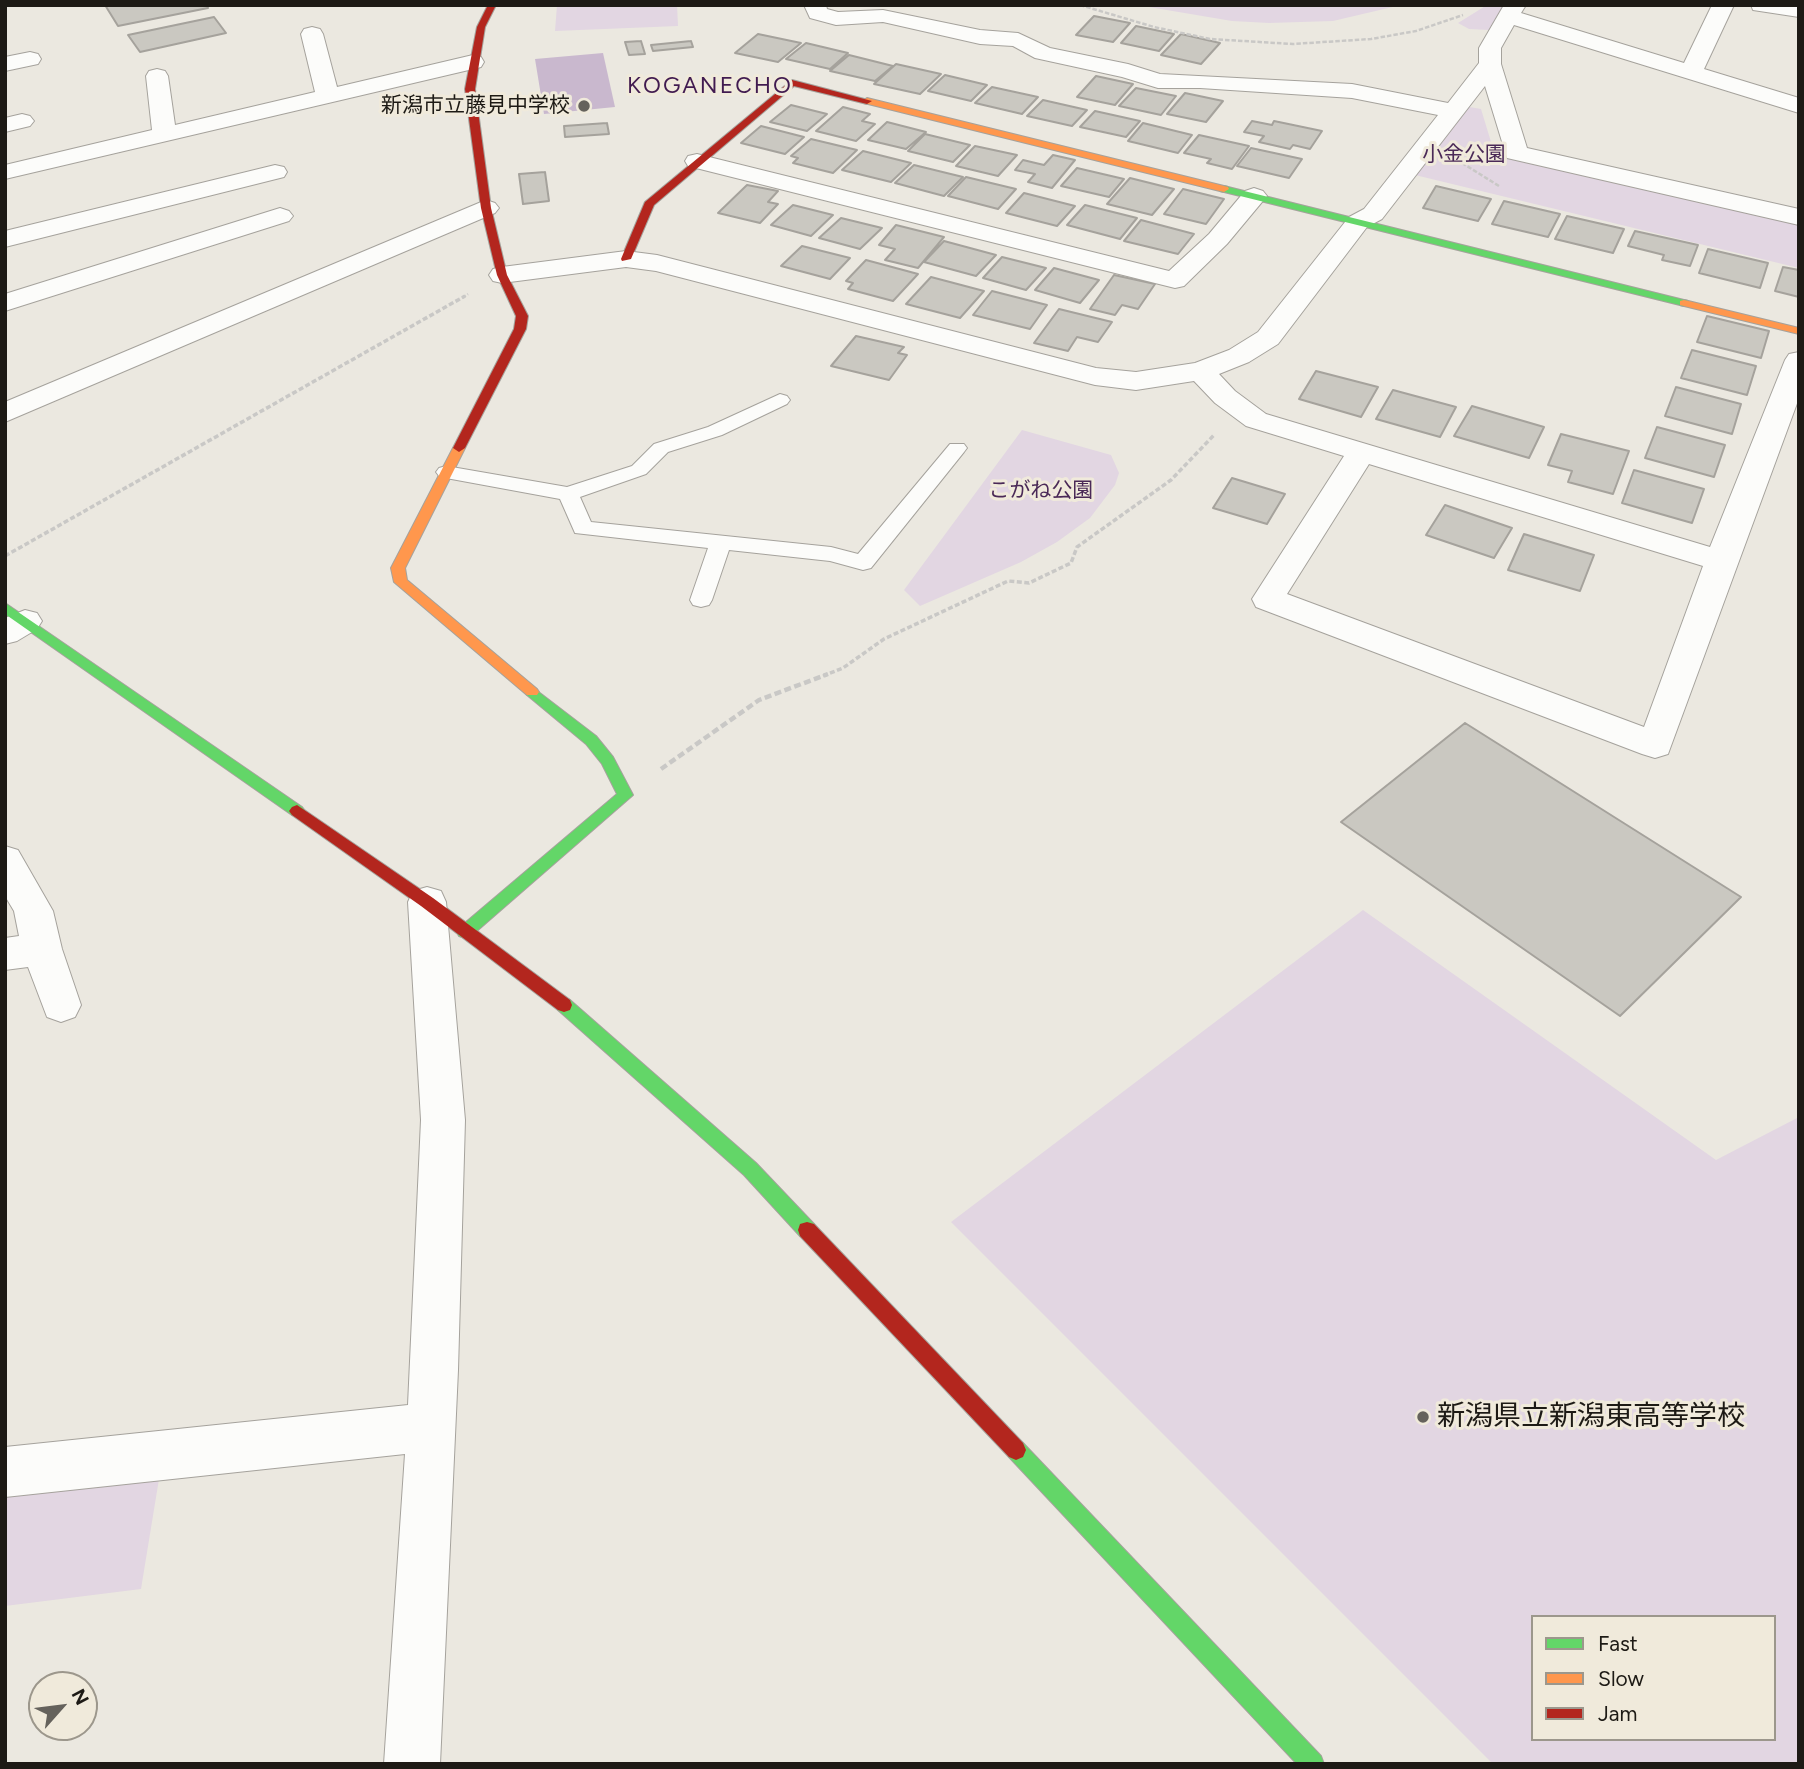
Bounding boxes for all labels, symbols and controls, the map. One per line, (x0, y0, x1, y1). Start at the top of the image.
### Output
district label: KOGANECHO (628, 72, 792, 100)
place label: 新潟市立藤見中学校 (381, 93, 570, 119)
marker: 新潟市立藤見中学校 (576, 98, 592, 114)
park label: 小金公園 (1422, 142, 1506, 168)
park label: こがね公園 (989, 478, 1093, 504)
place label: 新潟県立新潟東高等学校 (1437, 1400, 1745, 1434)
marker: 新潟県立新潟東高等学校 (1415, 1409, 1431, 1425)
legend (1531, 1615, 1776, 1741)
text: Fast (1598, 1631, 1638, 1656)
text: Slow (1598, 1666, 1644, 1691)
north arrow (28, 1671, 98, 1741)
text: N (67, 1685, 94, 1709)
text: Jam (1598, 1701, 1637, 1726)

